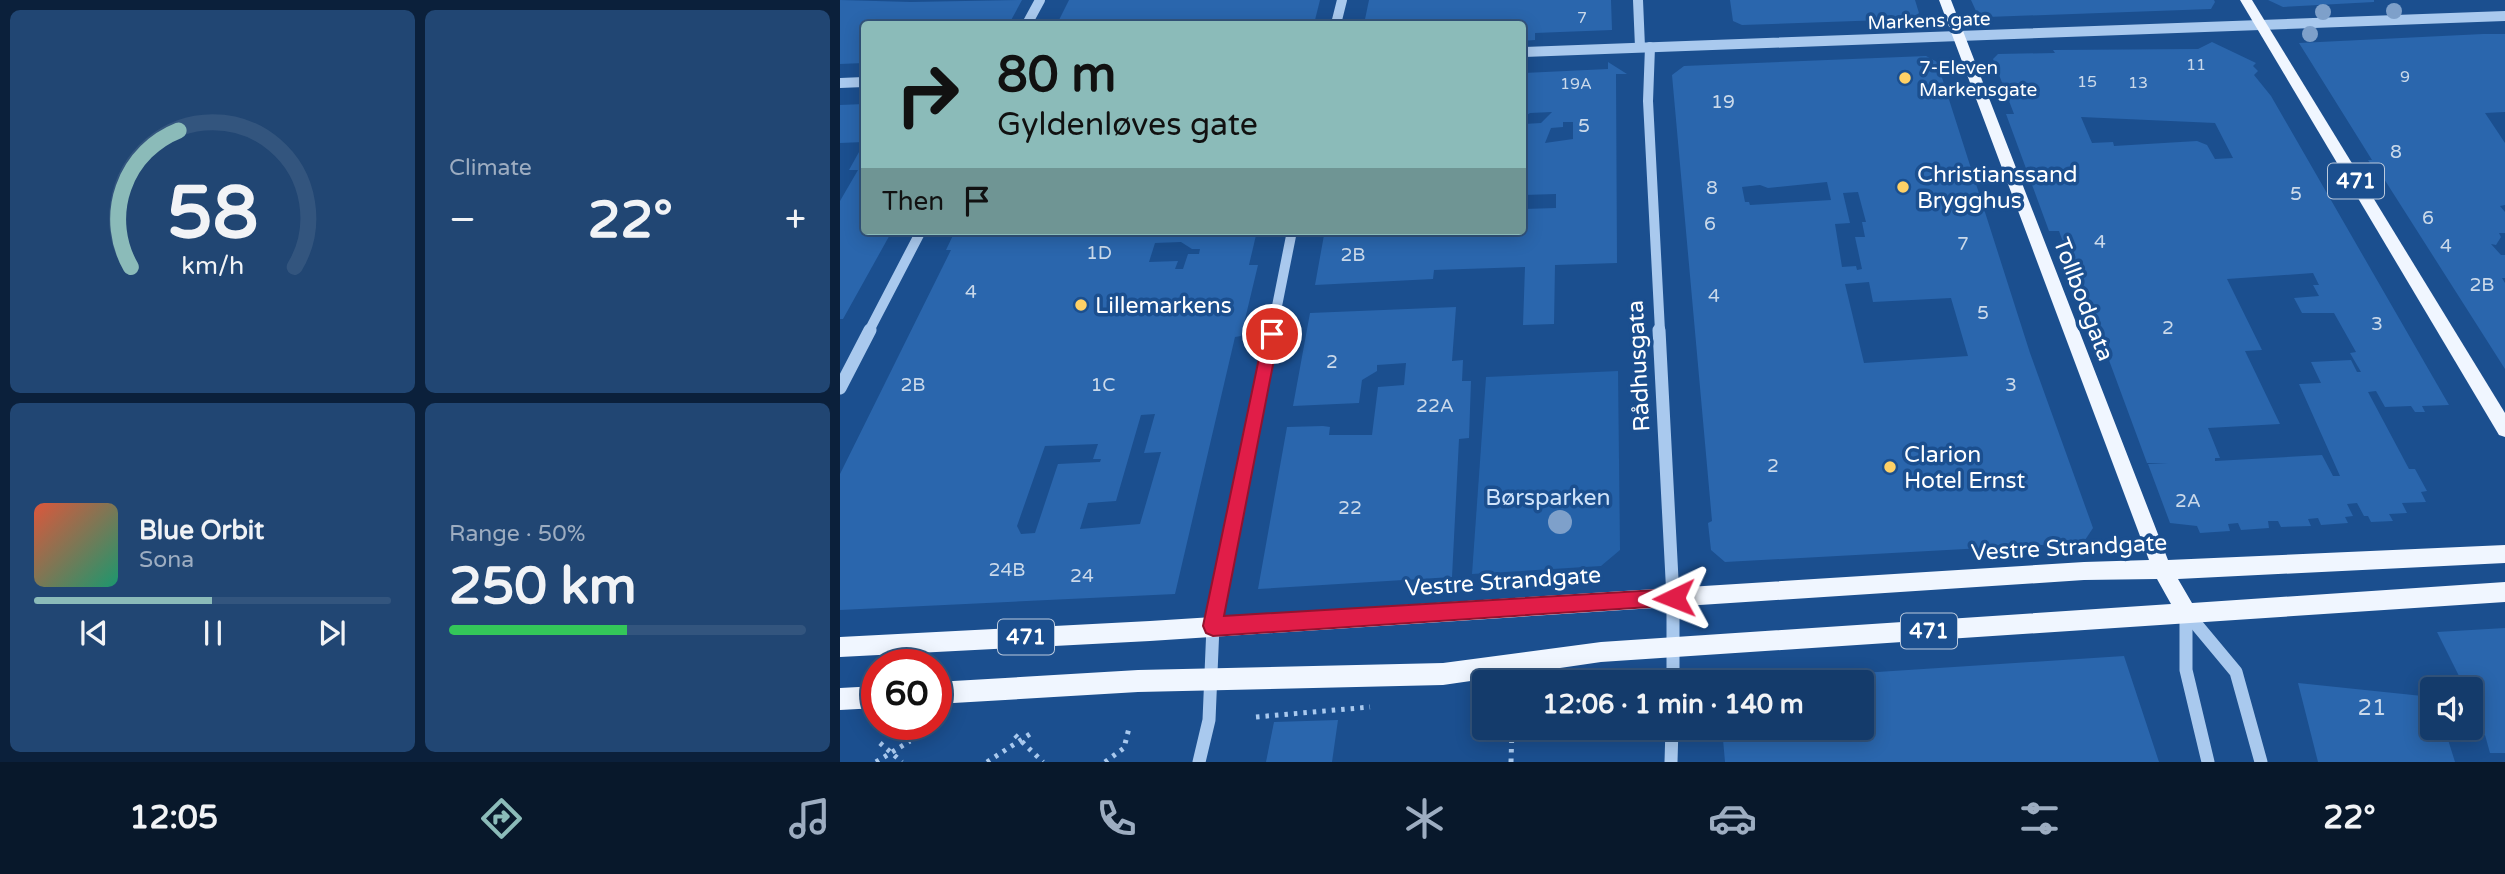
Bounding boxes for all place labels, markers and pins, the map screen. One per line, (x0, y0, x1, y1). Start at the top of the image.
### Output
place label: 7-Eleven Markensgate (1919, 57, 2037, 101)
marker: 7-Eleven Markensgate (1897, 70, 1913, 86)
place label: Christianssand Brygghus (1917, 161, 2077, 215)
marker: Christianssand Brygghus (1895, 179, 1911, 195)
place label: Lillemarkens (1095, 292, 1232, 320)
marker: Lillemarkens (1073, 297, 1089, 313)
pin (1242, 304, 1302, 364)
place label: Clarion Hotel Ernst (1904, 441, 2026, 495)
marker: Clarion Hotel Ernst (1882, 459, 1898, 475)

